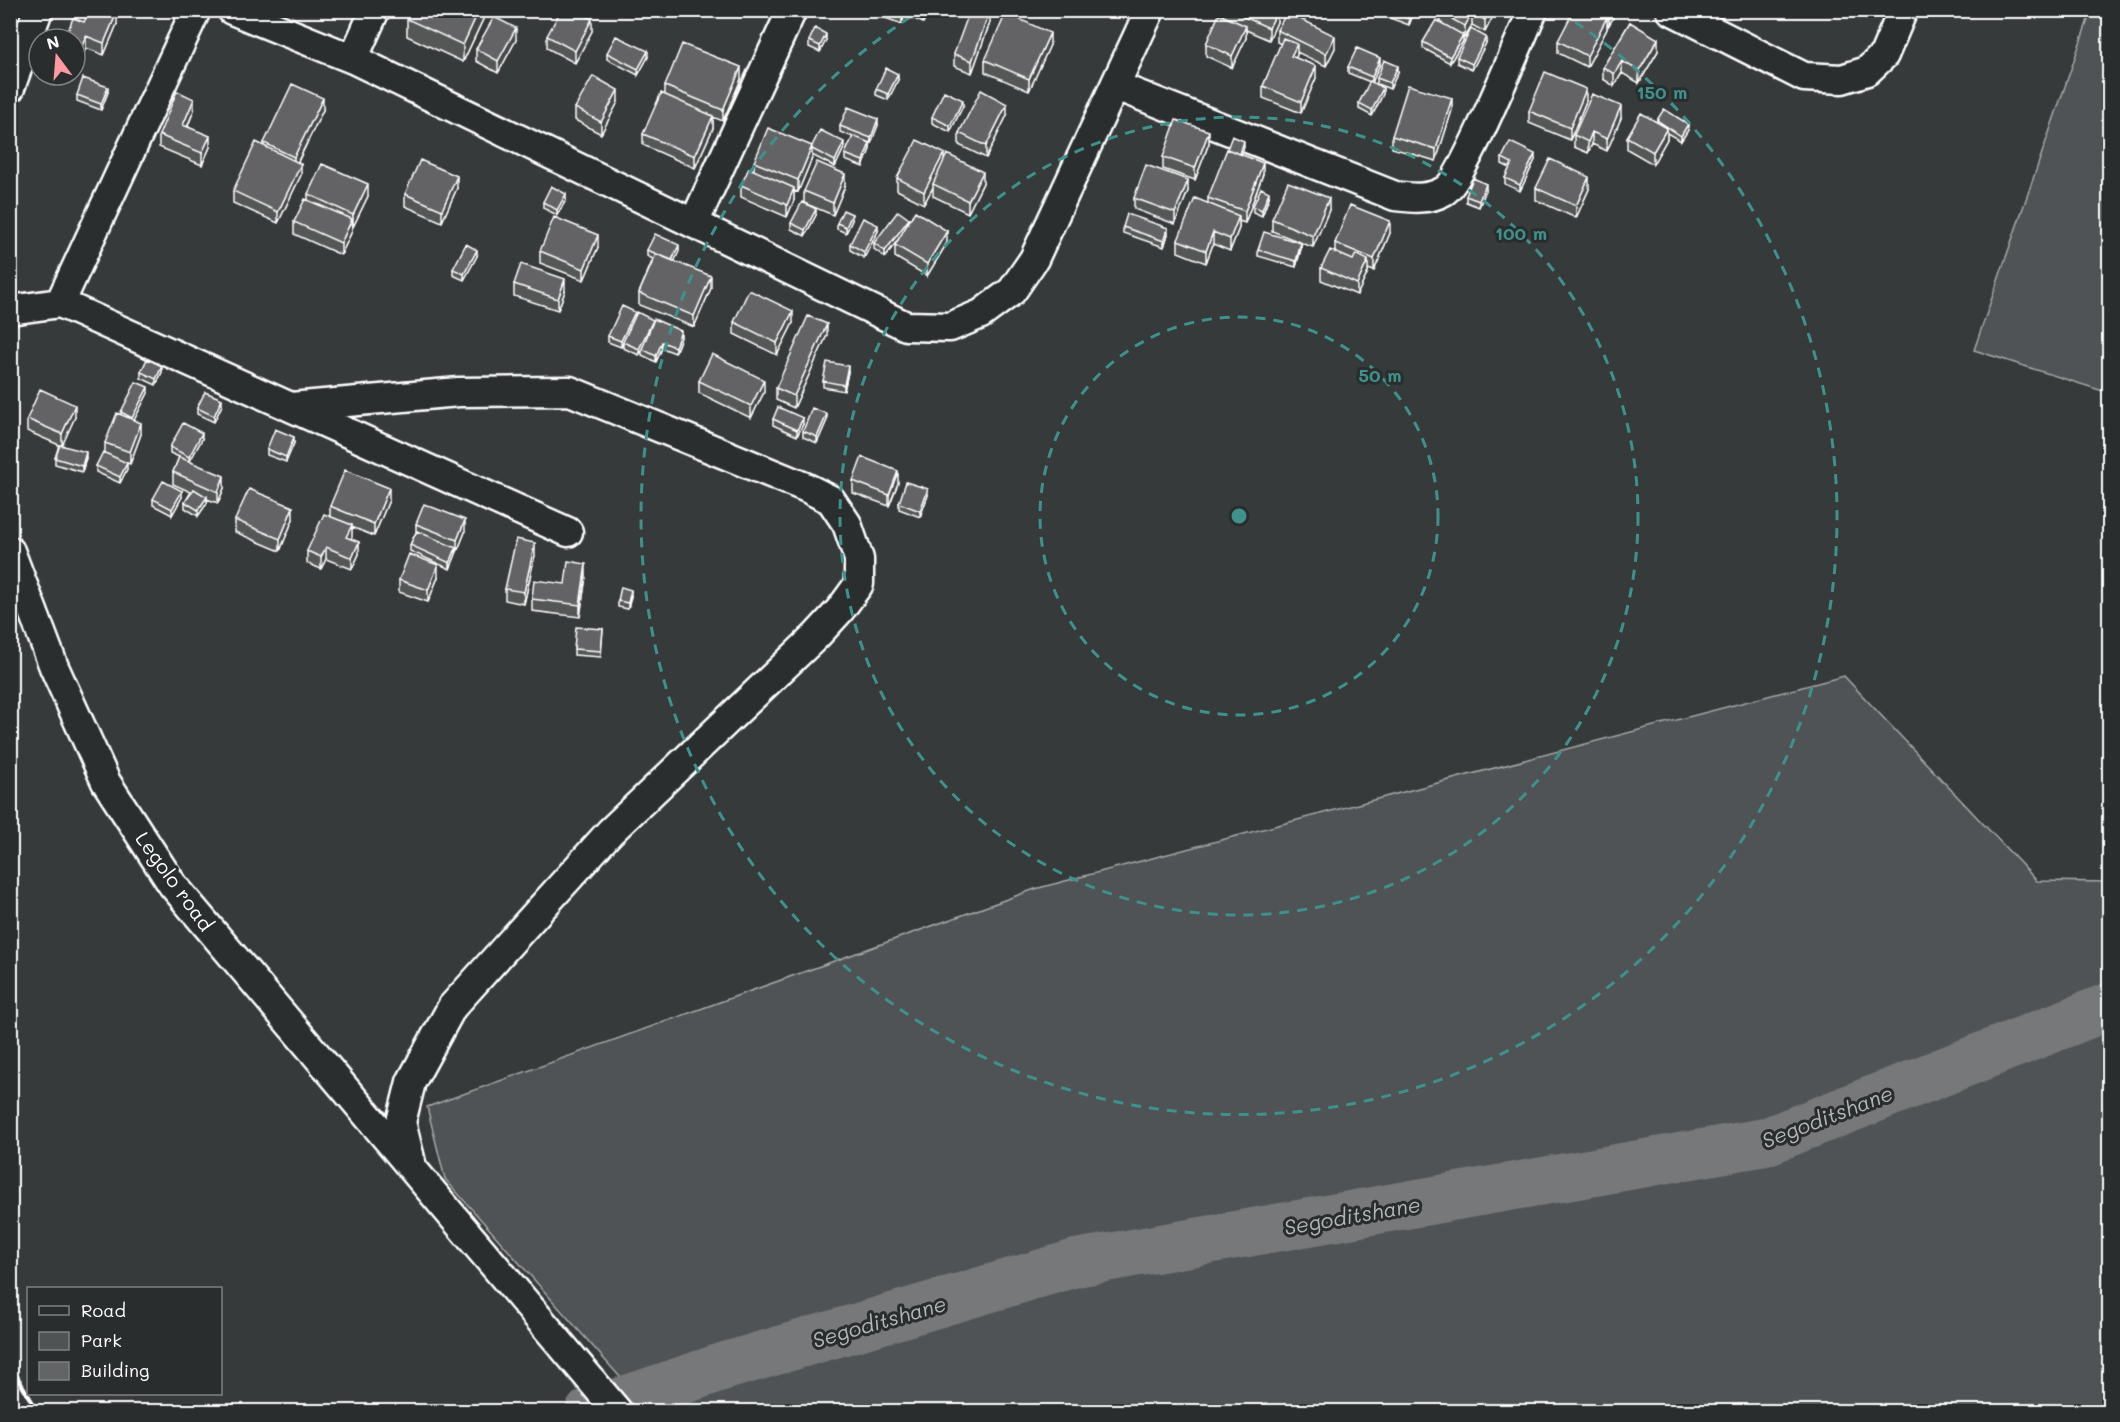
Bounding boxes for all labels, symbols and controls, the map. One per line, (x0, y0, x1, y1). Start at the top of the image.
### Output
north arrow (27, 27, 87, 87)
text: N (44, 30, 61, 54)
text: 150 m (1637, 80, 1687, 104)
text: 100 m (1495, 221, 1547, 245)
text: 50 m (1359, 363, 1401, 387)
centre of rings (1229, 506, 1249, 526)
street label: Legolo road (130, 826, 220, 936)
water label: Segoditshane (1758, 1079, 1896, 1153)
water label: Segoditshane (1282, 1190, 1422, 1240)
legend (27, 1287, 222, 1395)
water label: Segoditshane (809, 1289, 949, 1353)
text: Road (81, 1298, 126, 1322)
text: Park (81, 1328, 122, 1352)
text: Building (81, 1358, 149, 1382)

